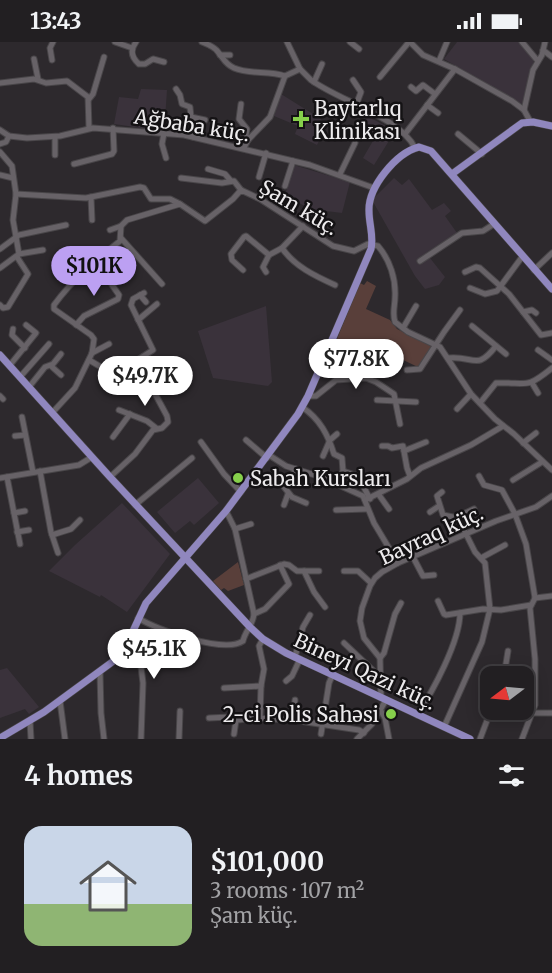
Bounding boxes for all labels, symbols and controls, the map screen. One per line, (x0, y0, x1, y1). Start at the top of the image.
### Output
text: 13:43 (30, 7, 82, 35)
place label: Baytarlıq Klinikası (314, 96, 402, 144)
street label: Ağbaba küç. (132, 103, 251, 146)
marker: Baytarlıq Klinikası (292, 110, 310, 128)
street label: Şam küç. (255, 174, 343, 240)
pin: $101K (52, 246, 136, 297)
text: $101K (65, 253, 123, 278)
pin: $77.8K (307, 339, 405, 390)
text: $77.8K (323, 346, 389, 371)
pin: $49.7K (96, 356, 194, 407)
text: $49.7K (112, 363, 178, 388)
place label: Sabah Kursları (250, 466, 391, 491)
marker: Sabah Kursları (231, 471, 245, 485)
street label: Bayraq küç. (375, 500, 487, 570)
street label: Bineyi Qazi küç. (290, 627, 440, 715)
pin: $45.1K (105, 629, 203, 680)
text: $45.1K (122, 636, 186, 661)
north arrow (480, 666, 534, 720)
map controls (480, 666, 534, 720)
place label: 2-ci Polis Sahəsi (223, 702, 379, 727)
marker: 2-ci Polis Sahəsi (384, 707, 398, 721)
text: 4 homes (24, 759, 133, 792)
icon: filters (495, 759, 528, 792)
text: $101,000 (210, 845, 324, 878)
icon: home (72, 850, 144, 922)
text: 3 rooms · 107 m² (210, 878, 364, 903)
text: Şam küç. (210, 903, 298, 928)

